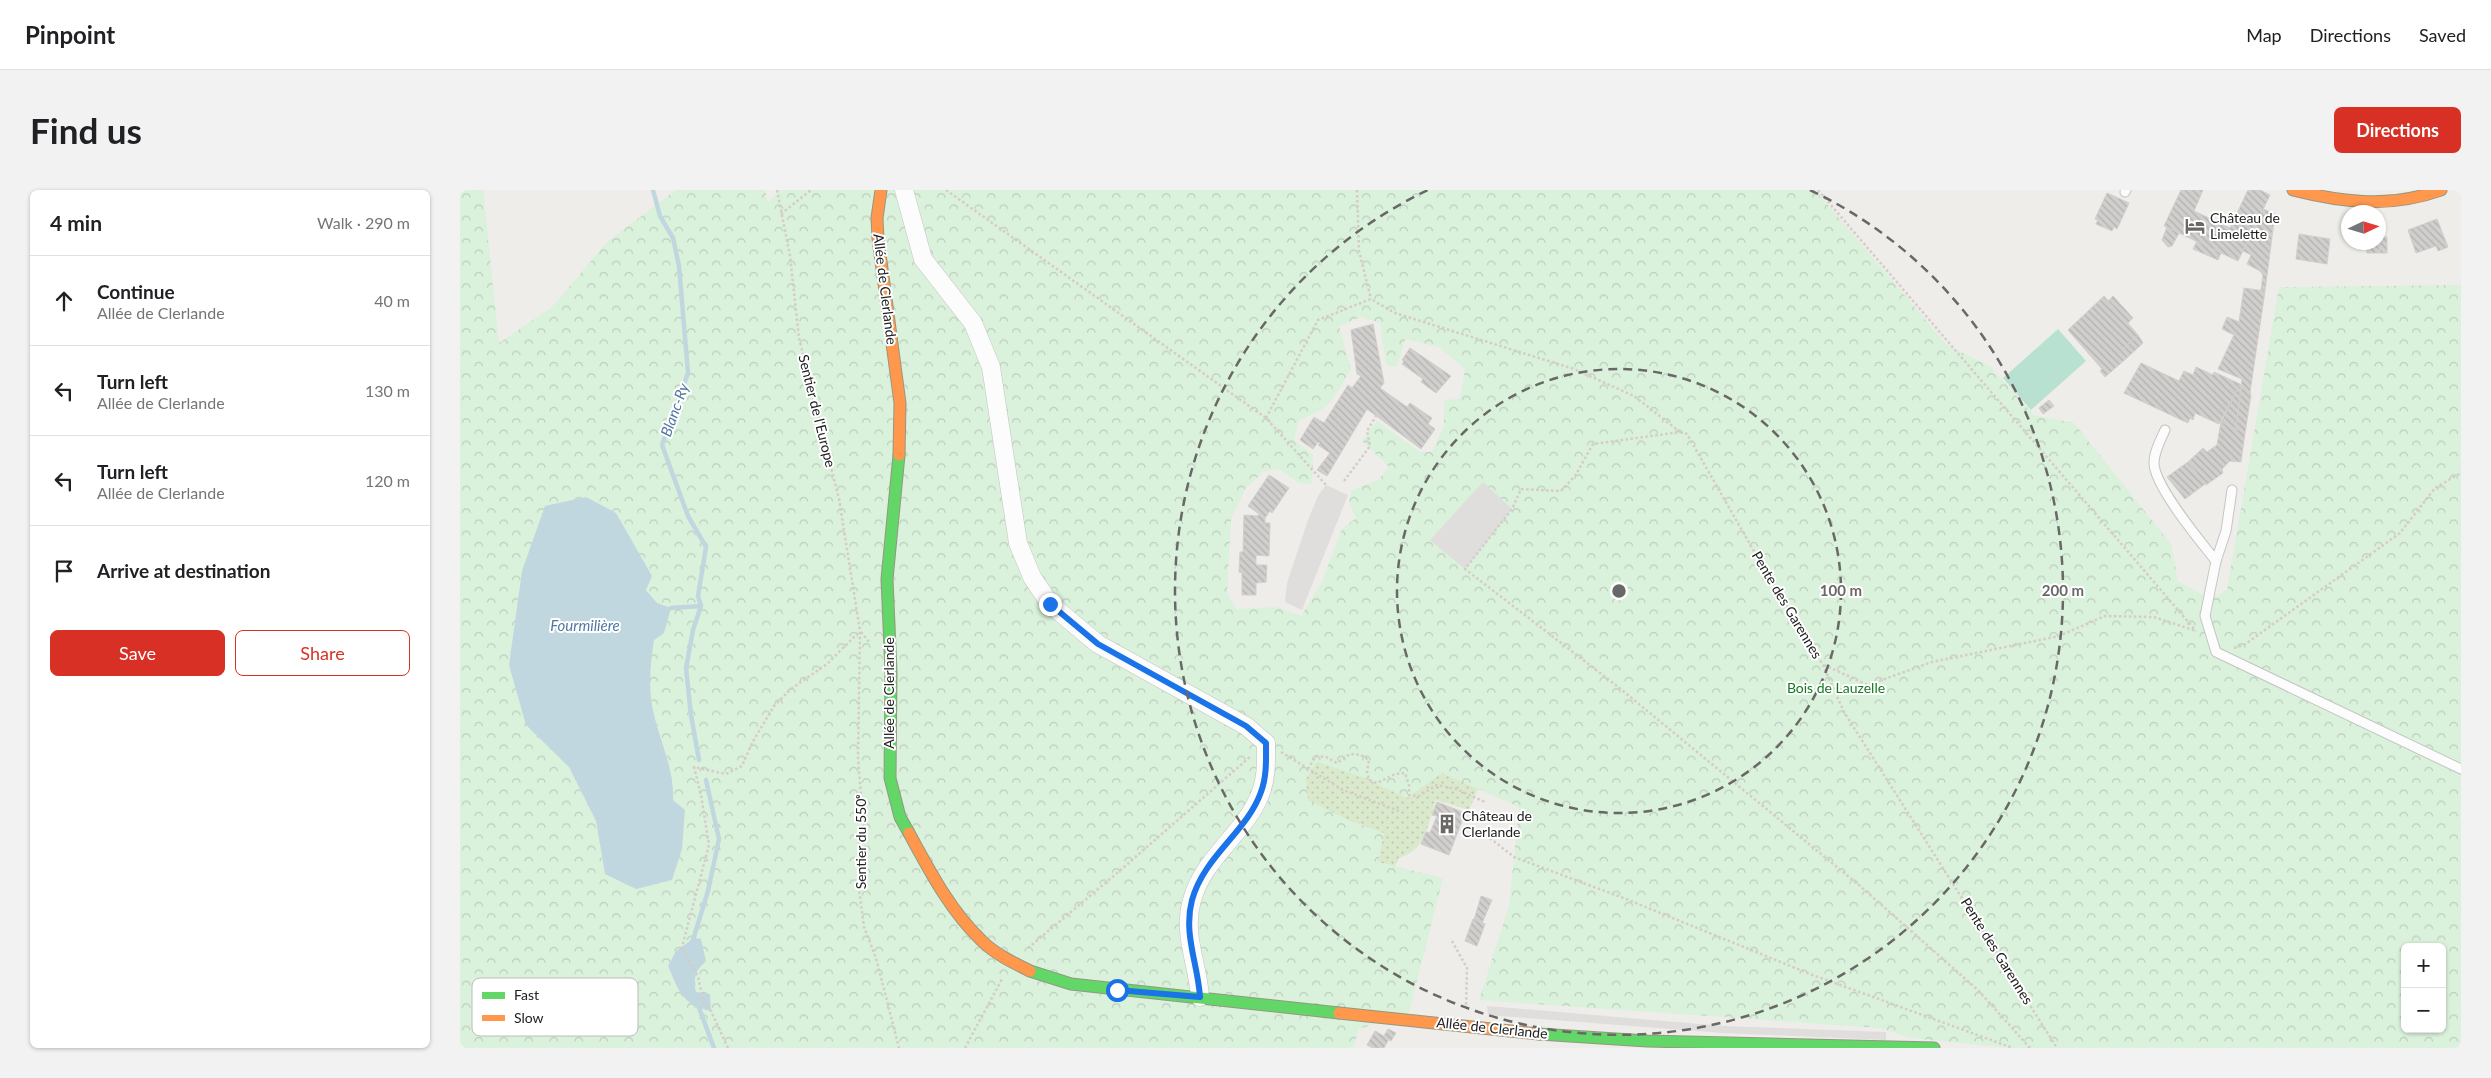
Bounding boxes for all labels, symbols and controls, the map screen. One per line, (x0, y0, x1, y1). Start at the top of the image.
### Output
text: Pinpoint (25, 20, 115, 49)
text: Map (2246, 24, 2282, 46)
text: Directions (2310, 24, 2391, 46)
text: Saved (2419, 24, 2466, 46)
button: Directions (2334, 107, 2461, 153)
text: Find us (30, 109, 142, 151)
north arrow (2341, 205, 2386, 250)
place label: Château de Limelette (2210, 209, 2280, 242)
text: 4 min (50, 210, 102, 235)
text: Walk · 290 m (317, 213, 410, 232)
hotel icon: Château de Limelette (2184, 215, 2206, 237)
street label: Allée de Clerlande (870, 232, 901, 345)
text: Continue (97, 280, 175, 303)
icon: ahead (50, 287, 78, 315)
text: 40 m (374, 291, 410, 310)
text: Allée de Clerlande (97, 303, 225, 322)
street label: Sentier de l'Europe (795, 353, 840, 469)
text: Turn left (97, 370, 168, 393)
icon: left (50, 377, 78, 405)
water label: Blanc-Ry (656, 380, 692, 439)
text: 130 m (365, 381, 410, 400)
text: Allée de Clerlande (97, 393, 225, 412)
text: Turn left (97, 460, 168, 483)
icon: left (50, 467, 78, 495)
text: 120 m (365, 471, 410, 490)
text: Allée de Clerlande (97, 483, 225, 502)
street label: Pente des Garennes (1749, 548, 1826, 662)
icon: arrive (50, 557, 78, 585)
text: Arrive at destination (97, 559, 270, 582)
text: 100 m (1820, 581, 1862, 599)
text: 200 m (2042, 581, 2084, 599)
centre of rings (1610, 582, 1628, 600)
route end (1039, 593, 1062, 616)
water label: Fourmilière (550, 616, 620, 634)
button: Save (50, 630, 225, 676)
button: Share (235, 630, 410, 676)
street label: Allée de Clerlande (880, 637, 897, 749)
park label: Bois de Lauzelle (1787, 679, 1885, 696)
street label: Sentier du 550ᵉ (852, 795, 869, 889)
place label: Château de Clerlande (1462, 807, 1532, 840)
building icon: Château de Clerlande (1436, 813, 1458, 835)
street label: Pente des Garennes (1958, 894, 2037, 1007)
map controls (2401, 943, 2446, 1033)
button: + (2401, 943, 2446, 988)
legend (472, 978, 638, 1036)
route start (1106, 979, 1129, 1002)
text: Fast (514, 986, 539, 1003)
button: − (2401, 988, 2446, 1033)
text: Slow (514, 1009, 544, 1026)
street label: Allée de Clerlande (1436, 1013, 1548, 1042)

